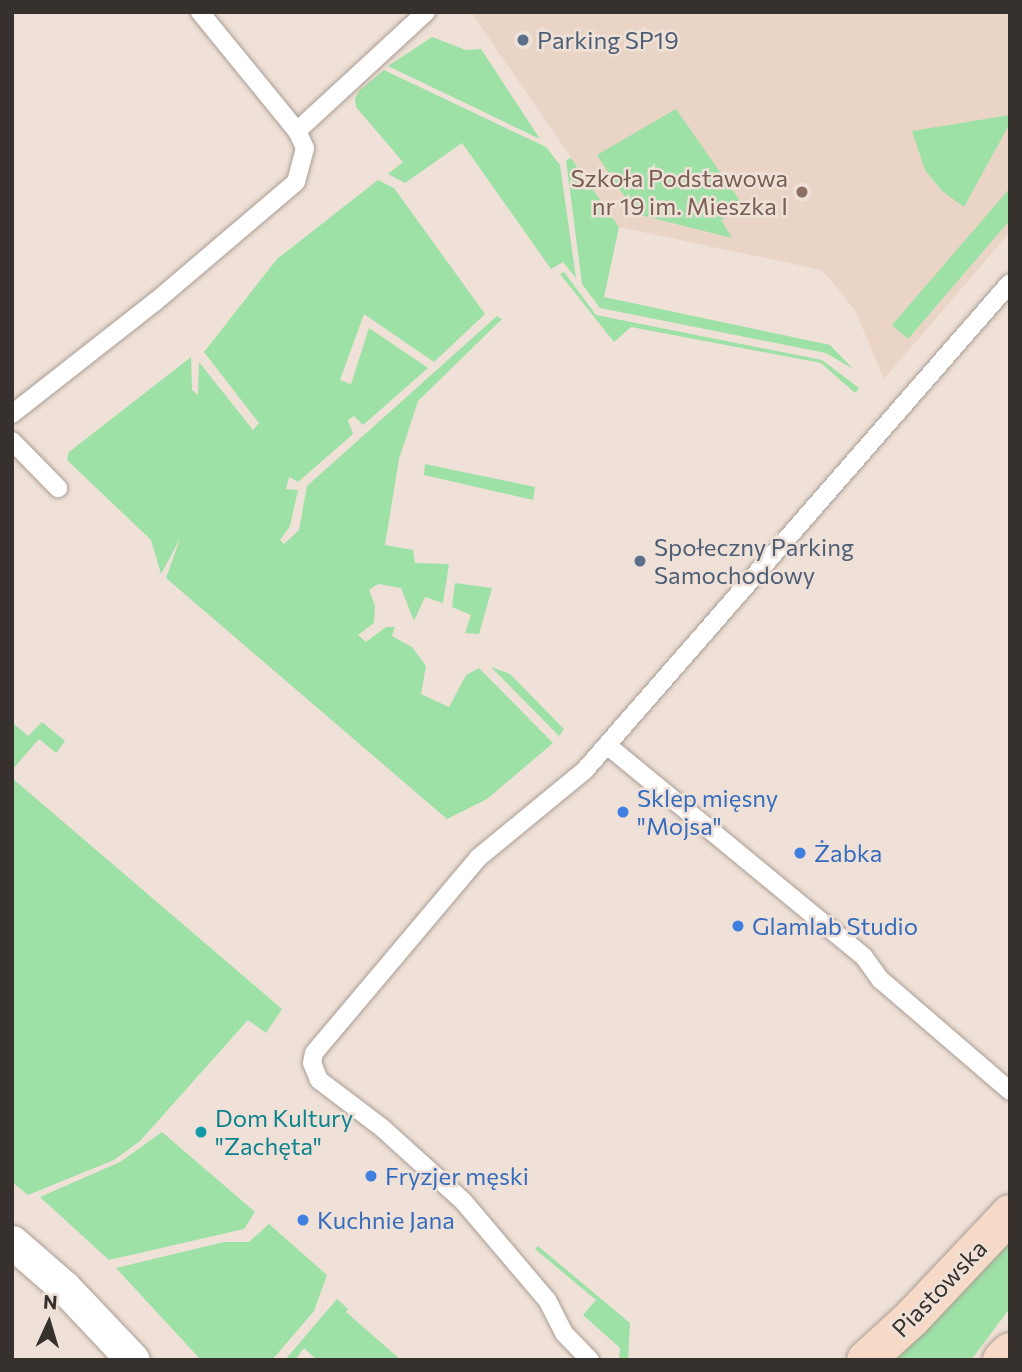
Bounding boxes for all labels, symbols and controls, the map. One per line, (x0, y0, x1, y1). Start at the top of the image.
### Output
place label: Parking SP19 (537, 26, 679, 54)
marker: Parking SP19 (515, 32, 531, 48)
place label: Szkoła Podstawowa nr 19 im. Mieszka I (571, 164, 788, 220)
marker: Szkoła Podstawowa nr 19 im. Mieszka I (794, 184, 810, 200)
place label: Społeczny Parking Samochodowy (654, 533, 854, 589)
marker: Społeczny Parking Samochodowy (632, 553, 648, 569)
place label: Sklep mięsny "Mojsa" (637, 784, 778, 840)
marker: Sklep mięsny "Mojsa" (615, 804, 631, 820)
place label: Żabka (814, 839, 882, 867)
marker: Żabka (792, 845, 808, 861)
place label: Glamlab Studio (752, 912, 918, 940)
marker: Glamlab Studio (730, 918, 746, 934)
place label: Dom Kultury "Zachęta" (215, 1104, 353, 1160)
marker: Dom Kultury "Zachęta" (193, 1124, 209, 1140)
place label: Fryzjer męski (385, 1162, 529, 1190)
marker: Fryzjer męski (363, 1168, 379, 1184)
place label: Kuchnie Jana (317, 1206, 455, 1234)
marker: Kuchnie Jana (295, 1212, 311, 1228)
street label: Piastowska (886, 1233, 992, 1343)
north arrow (14, 1288, 84, 1358)
text: N (43, 1290, 58, 1314)

